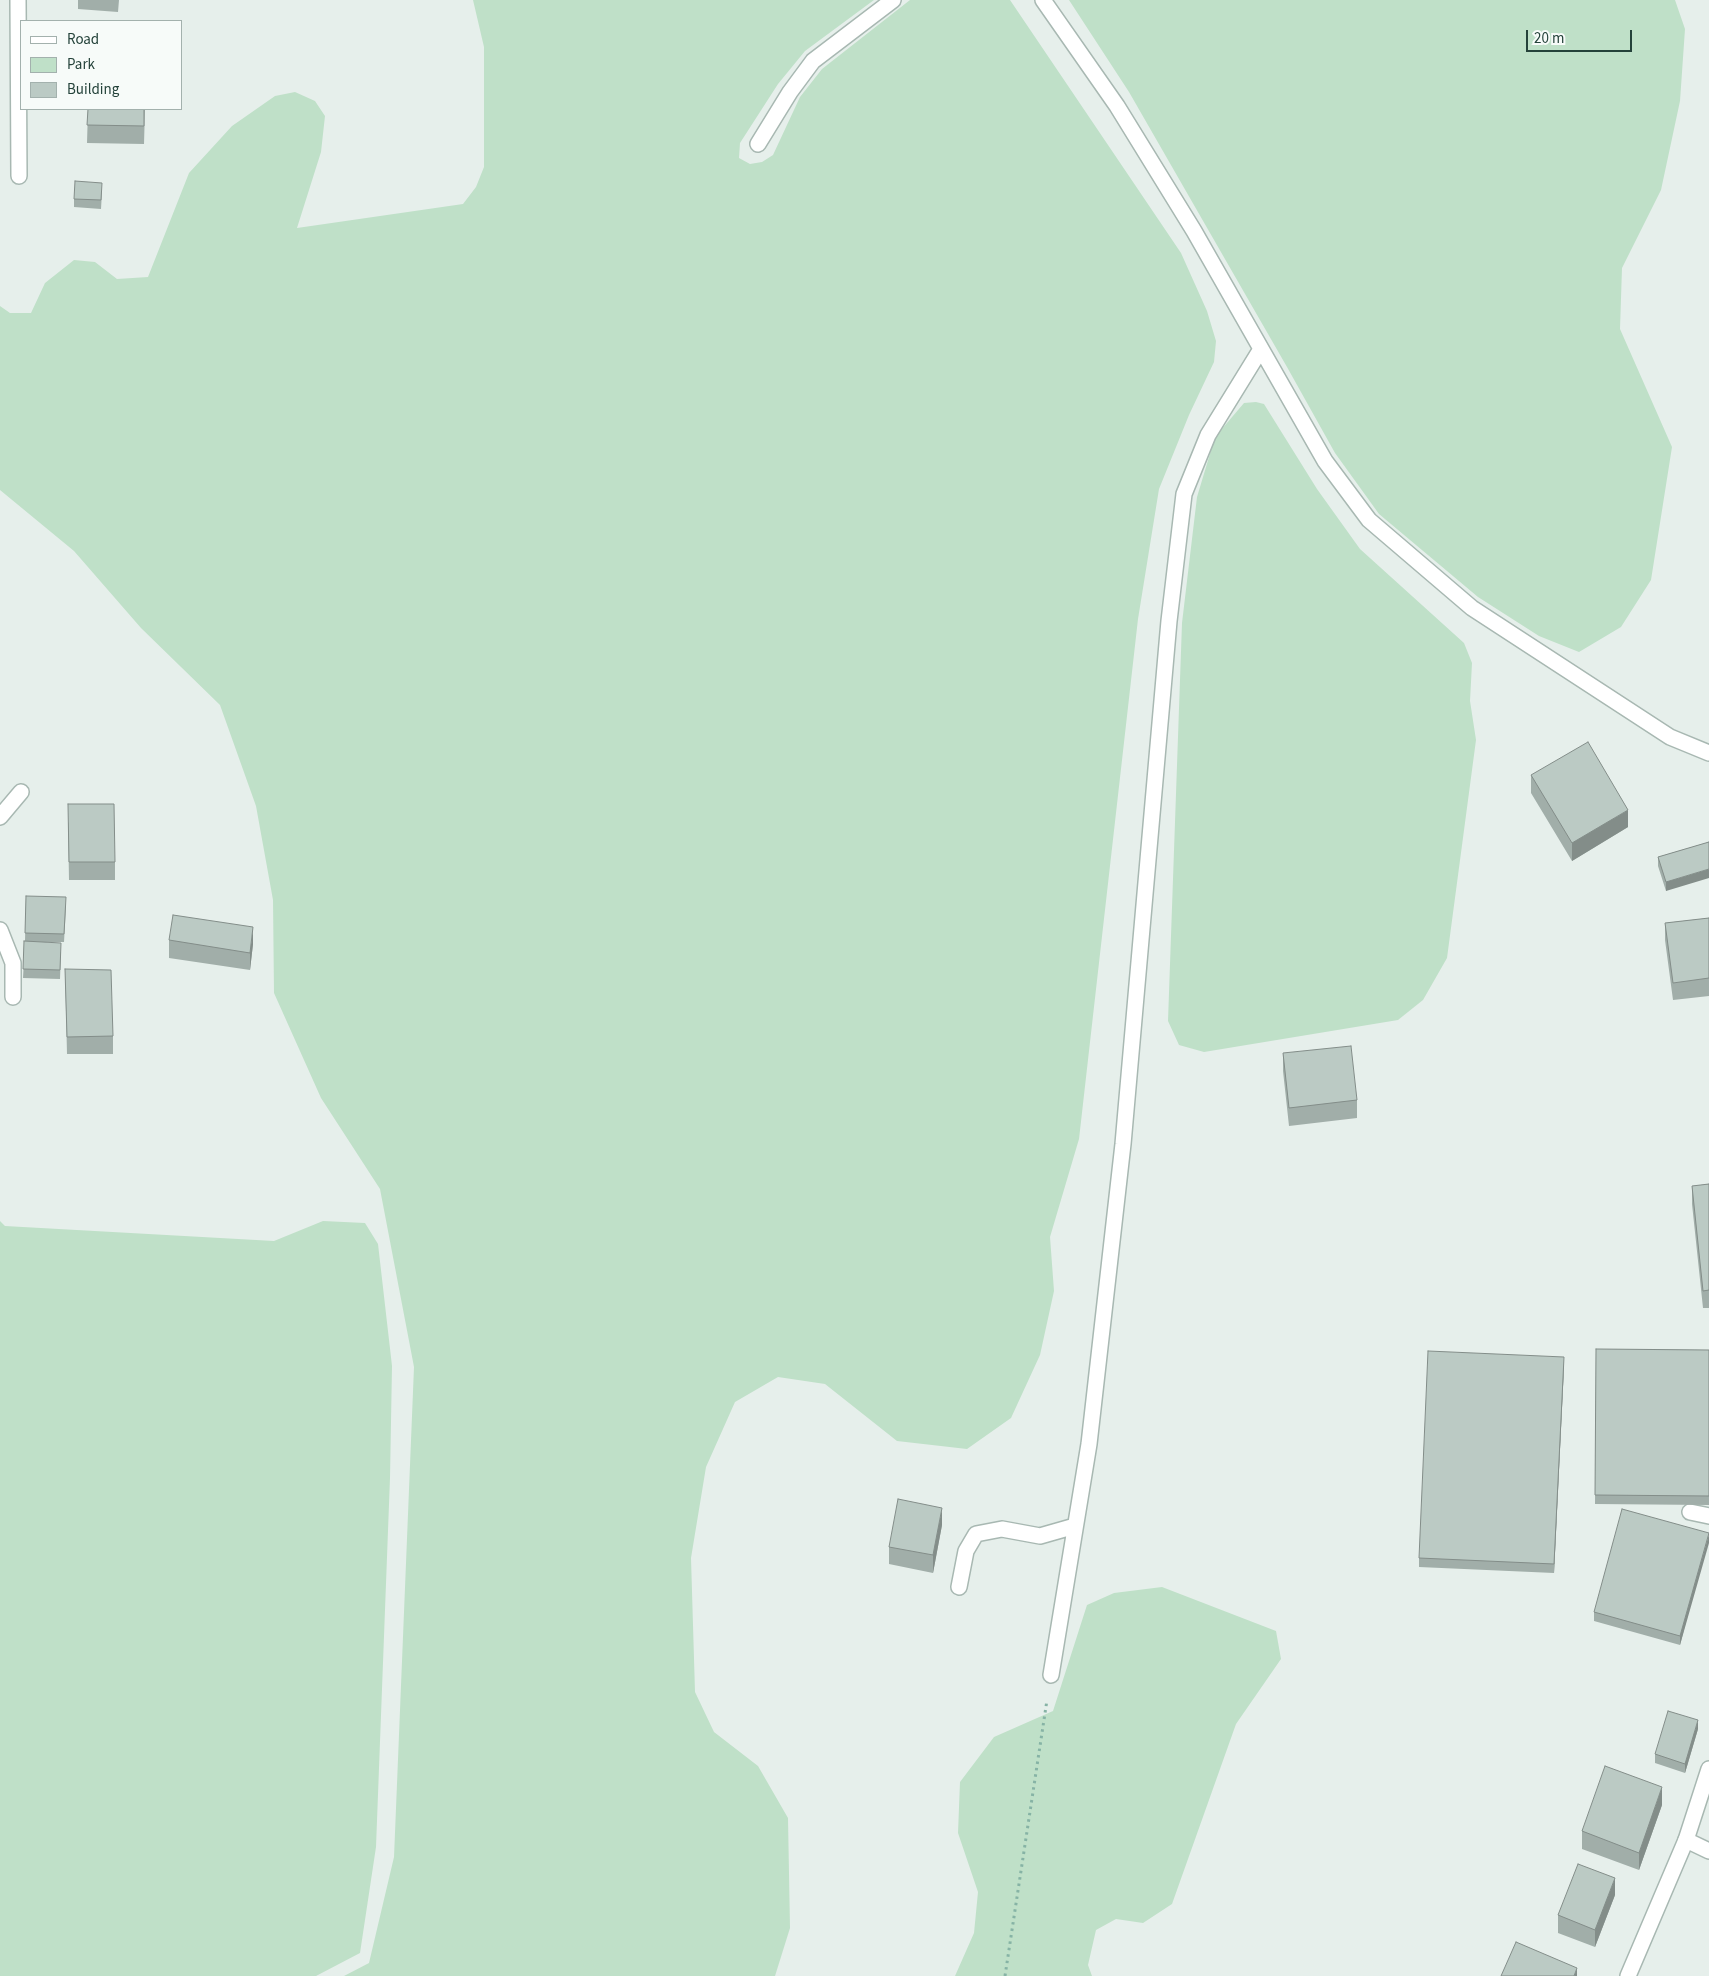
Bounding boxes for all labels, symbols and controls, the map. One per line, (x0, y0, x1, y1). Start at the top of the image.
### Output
legend (20, 20, 182, 110)
scale bar (1529, 20, 1635, 52)
text: 20 m (1534, 28, 1564, 49)
text: Road (67, 29, 99, 50)
text: Park (67, 54, 95, 75)
text: Building (67, 79, 119, 100)

